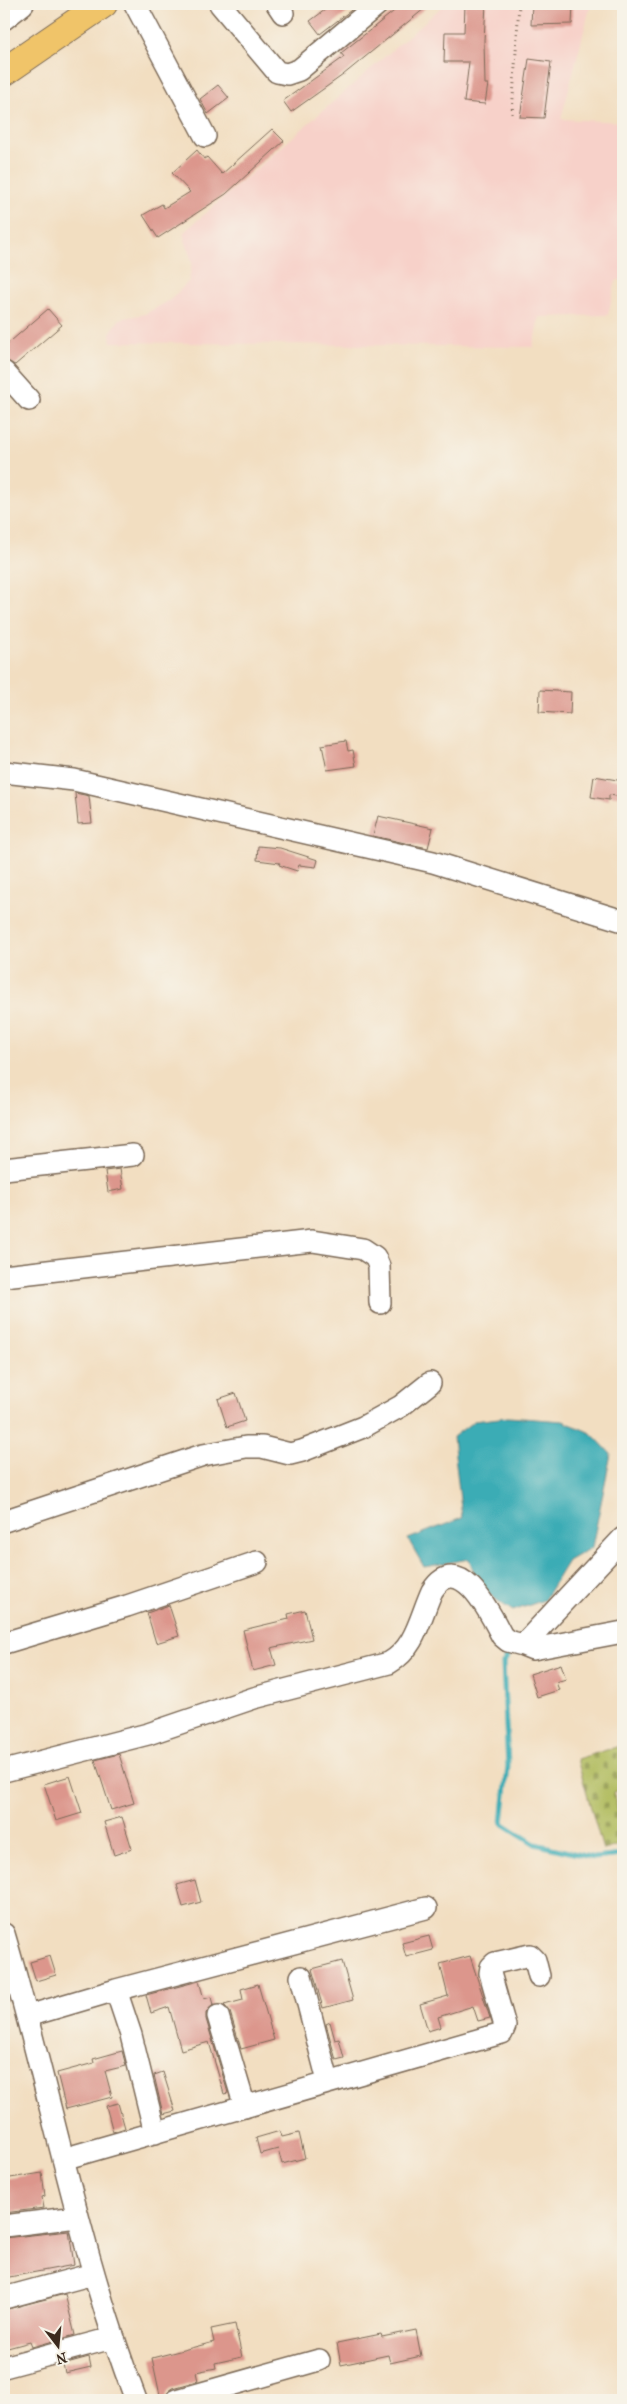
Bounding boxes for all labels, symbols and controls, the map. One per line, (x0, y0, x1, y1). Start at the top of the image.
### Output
north arrow (32, 2322, 82, 2372)
text: N (54, 2348, 69, 2368)

